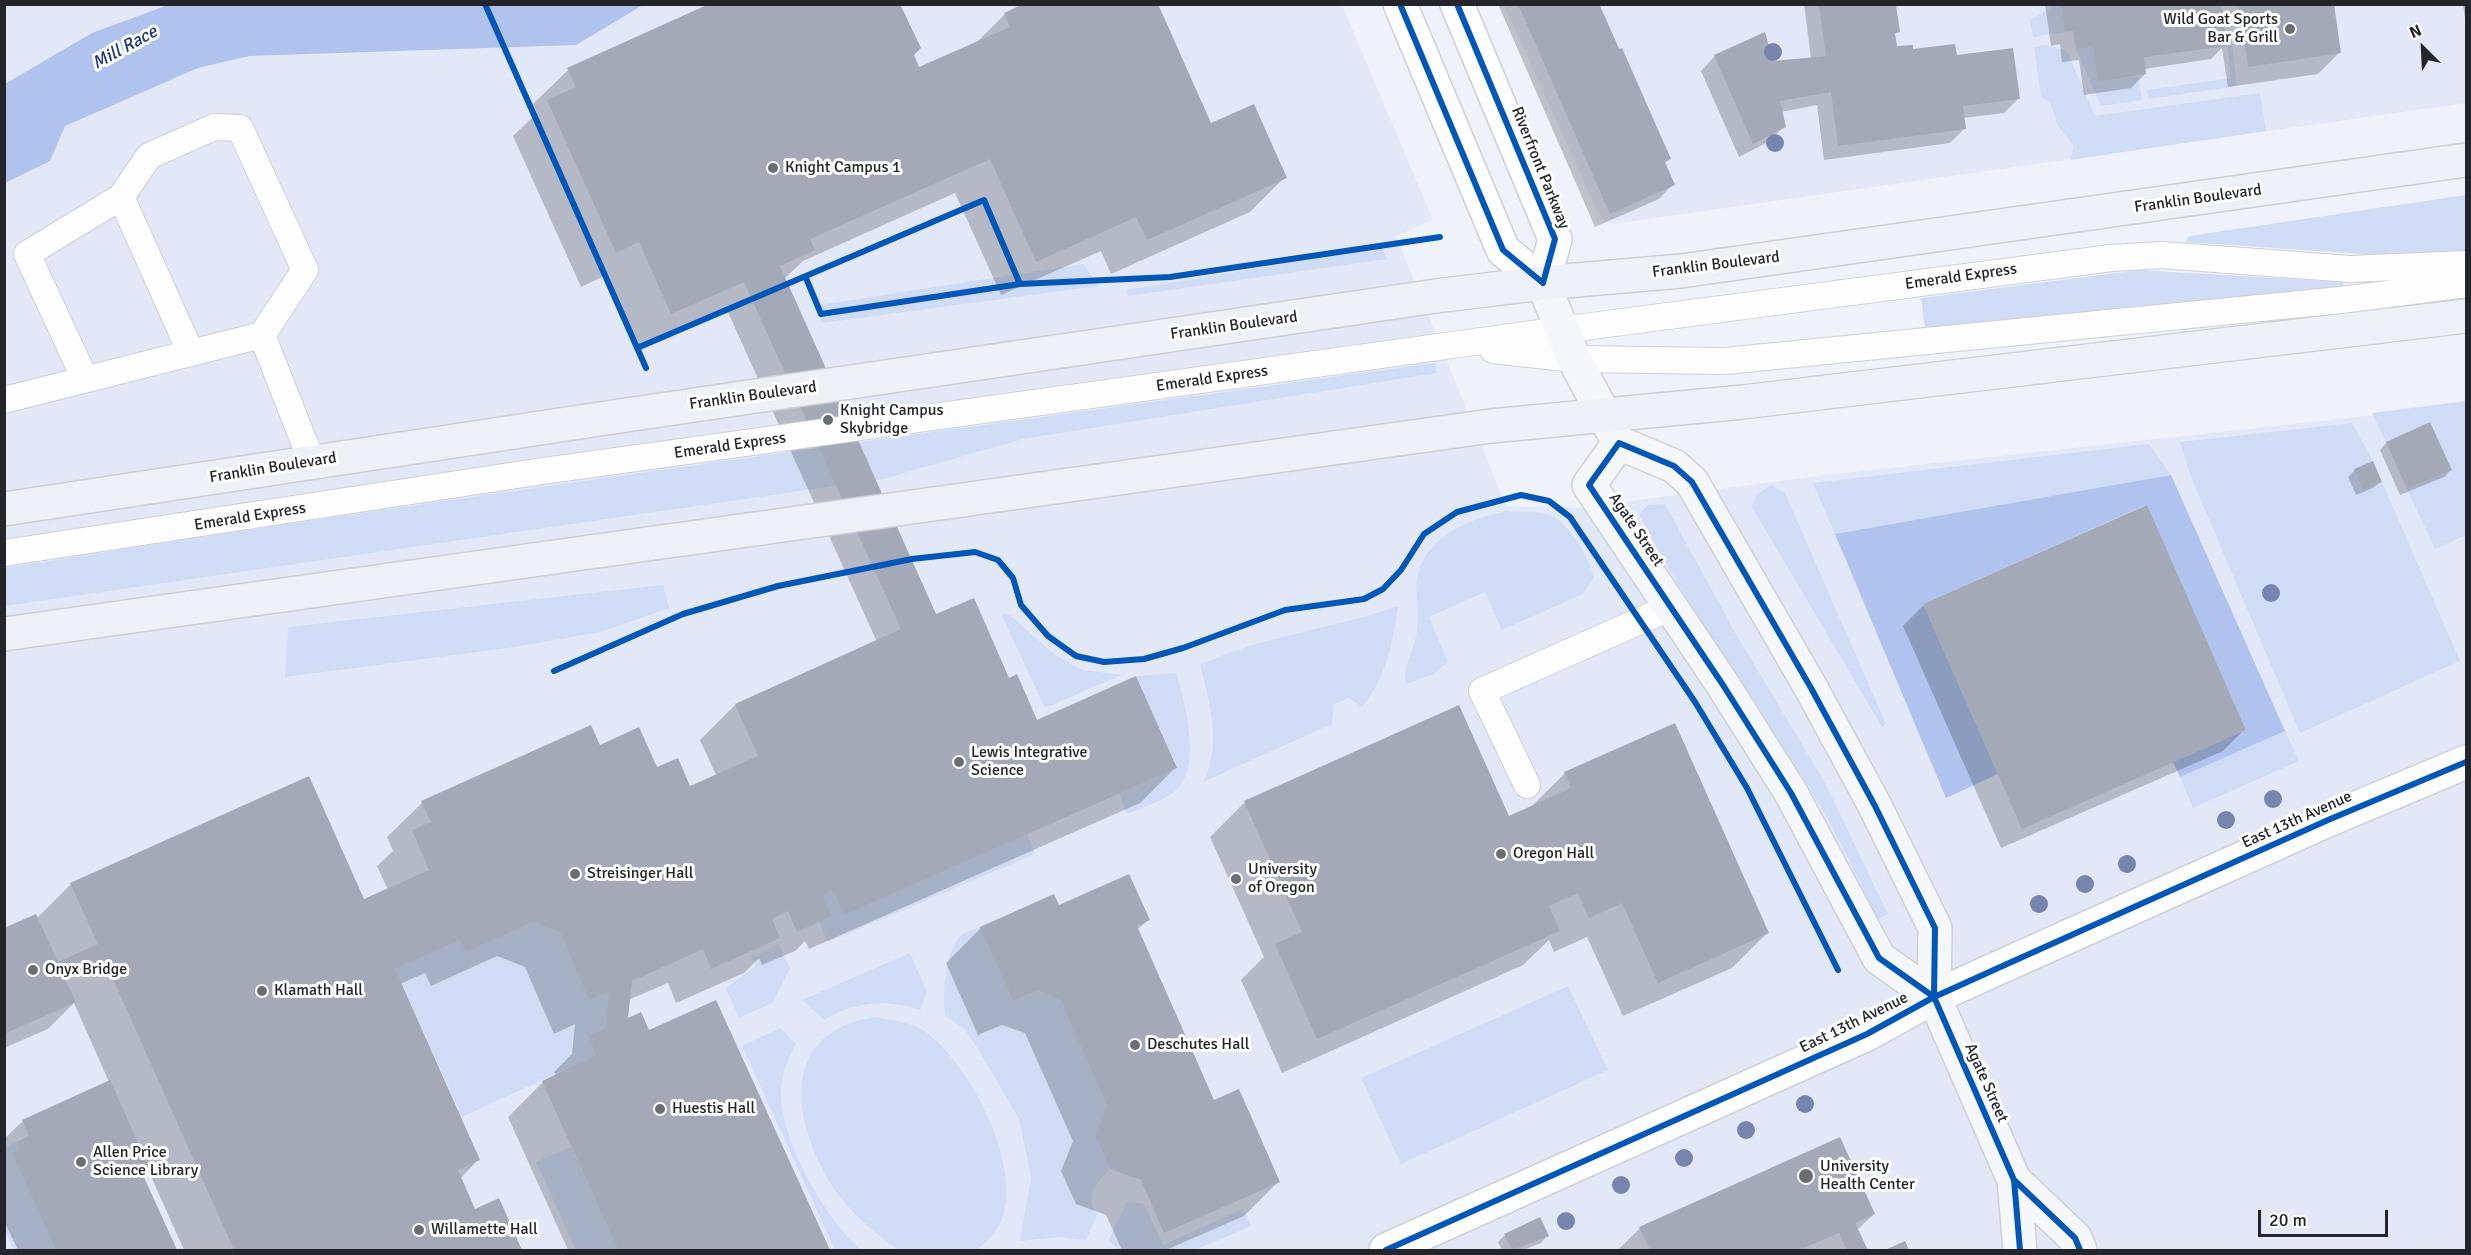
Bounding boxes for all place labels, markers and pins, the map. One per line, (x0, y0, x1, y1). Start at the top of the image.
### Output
place label: Wild Goat Sports Bar & Grill (2163, 10, 2278, 48)
marker: Wild Goat Sports Bar & Grill (2283, 22, 2297, 36)
place label: Knight Campus 1 (785, 158, 901, 178)
marker: Knight Campus 1 (766, 161, 780, 175)
place label: Knight Campus Skybridge (840, 401, 944, 439)
marker: Knight Campus Skybridge (821, 413, 835, 427)
place label: Lewis Integrative Science (971, 743, 1087, 781)
marker: Lewis Integrative Science (952, 755, 966, 769)
place label: Oregon Hall (1513, 844, 1594, 864)
marker: Oregon Hall (1494, 847, 1508, 861)
place label: University of Oregon (1248, 860, 1317, 898)
place label: Streisinger Hall (587, 864, 693, 884)
marker: Streisinger Hall (568, 867, 582, 881)
marker: University of Oregon (1229, 872, 1243, 886)
place label: Onyx Bridge (45, 960, 127, 980)
marker: Onyx Bridge (26, 963, 40, 977)
place label: Klamath Hall (274, 981, 363, 1001)
marker: Klamath Hall (255, 984, 269, 998)
place label: Deschutes Hall (1147, 1035, 1249, 1055)
marker: Deschutes Hall (1128, 1038, 1142, 1052)
place label: Huestis Hall (672, 1099, 755, 1119)
marker: Huestis Hall (653, 1102, 667, 1116)
place label: Allen Price Science Library (93, 1143, 198, 1181)
marker: Allen Price Science Library (74, 1155, 88, 1169)
place label: University Health Center (1820, 1157, 1915, 1195)
marker: University Health Center (1797, 1167, 1815, 1185)
place label: Willamette Hall (431, 1220, 538, 1240)
marker: Willamette Hall (412, 1223, 426, 1237)

